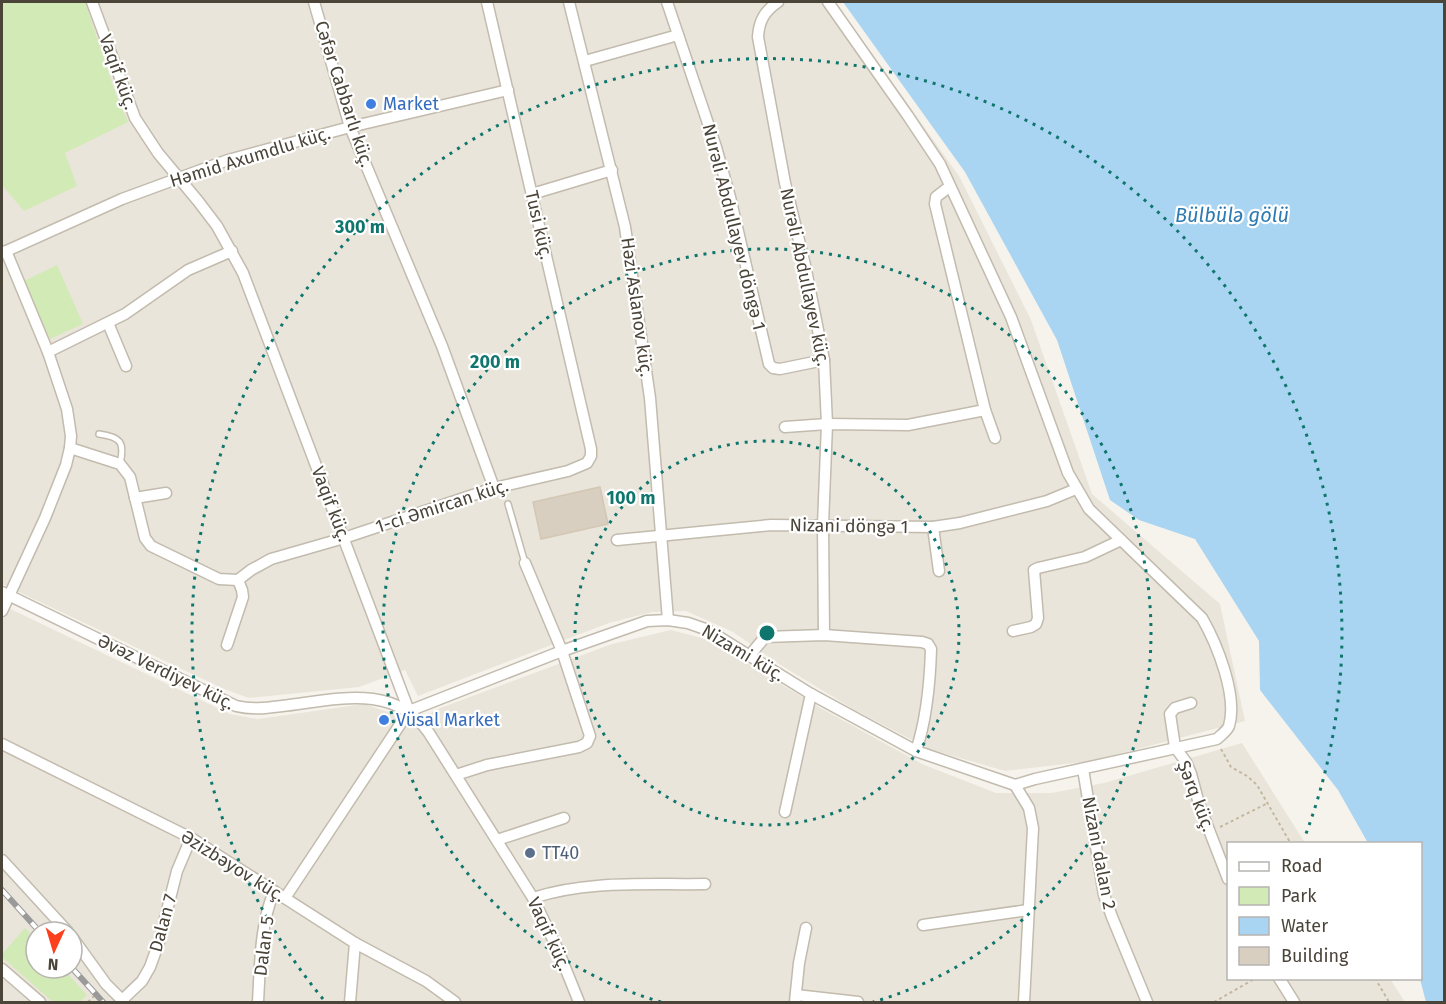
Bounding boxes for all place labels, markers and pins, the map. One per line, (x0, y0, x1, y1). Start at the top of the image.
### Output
place label: Market (383, 93, 440, 115)
marker: Market (364, 97, 378, 111)
centre of rings (757, 623, 777, 643)
place label: Vüsal Market (396, 709, 501, 731)
marker: Vüsal Market (377, 713, 391, 727)
place label: TT40 (542, 842, 579, 864)
marker: TT40 (523, 846, 537, 860)

